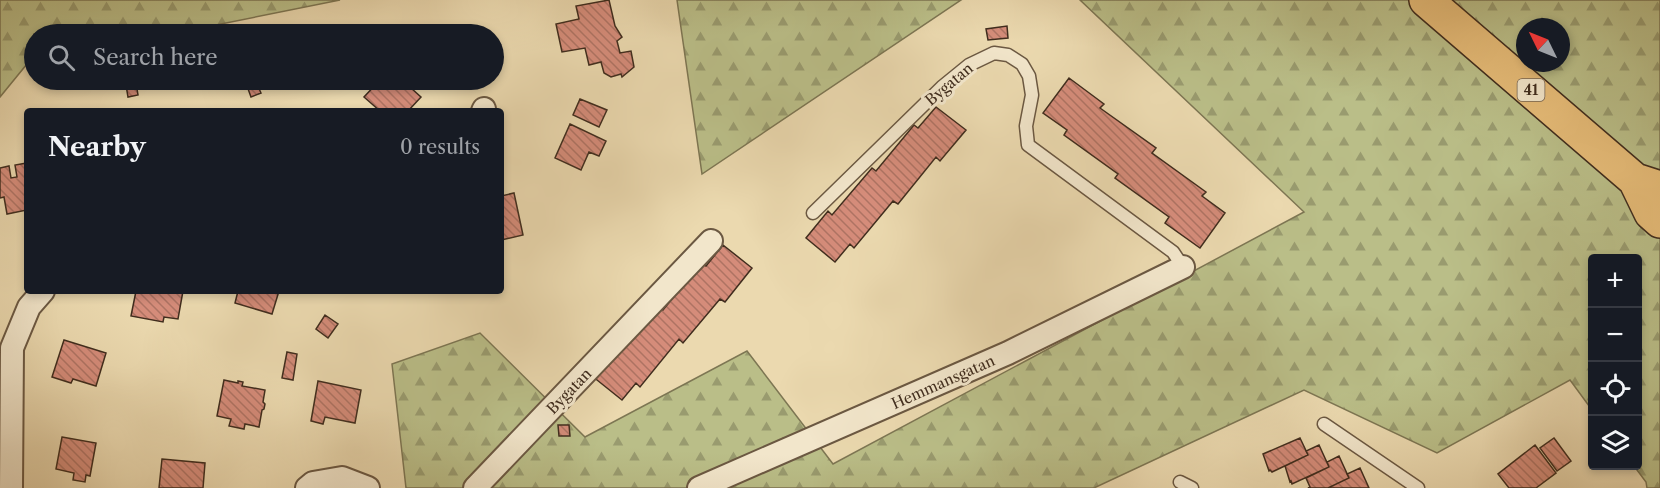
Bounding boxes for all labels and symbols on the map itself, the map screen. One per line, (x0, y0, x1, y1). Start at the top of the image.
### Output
north arrow (1516, 18, 1570, 72)
street label: Bygatan (921, 58, 977, 109)
road number: 41 (1518, 79, 1544, 101)
street label: Hemmansgatan (888, 350, 998, 413)
street label: Bygatan (542, 364, 596, 418)

